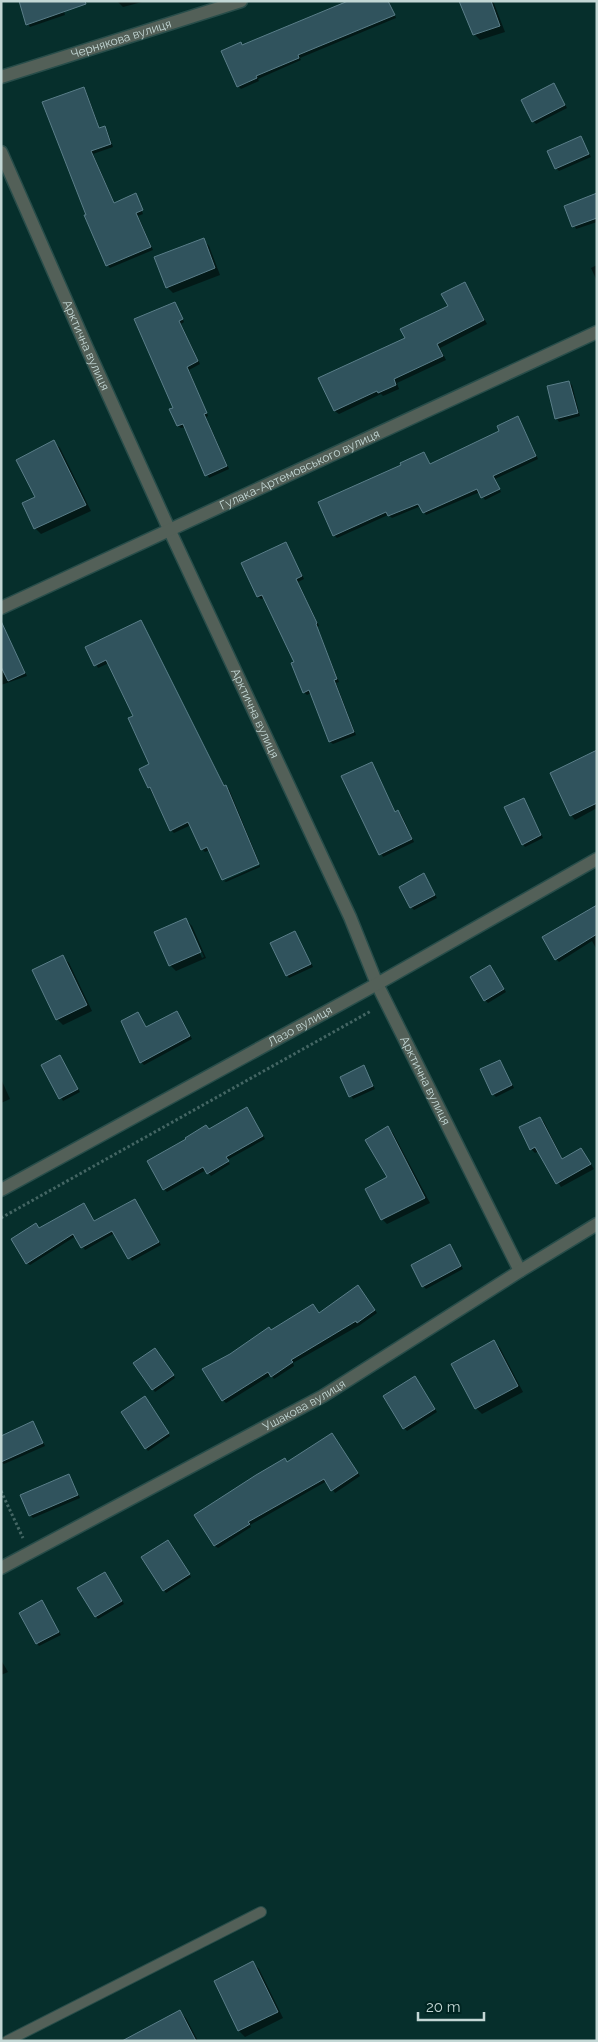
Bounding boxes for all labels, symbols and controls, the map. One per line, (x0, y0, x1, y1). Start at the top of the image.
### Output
street label: Чернякова вулиця (69, 17, 173, 61)
street label: Арктична вулиця (60, 298, 112, 393)
street label: Гулака-Артемовського вулиця (217, 427, 382, 513)
street label: Арктична вулиця (228, 666, 282, 760)
street label: Лазо вулиця (266, 1003, 335, 1049)
street label: Арктична вулиця (397, 1034, 453, 1127)
street label: Ушакова вулиця (260, 1377, 348, 1434)
scale bar (418, 1990, 484, 2022)
text: 20 m (426, 1998, 461, 2016)

